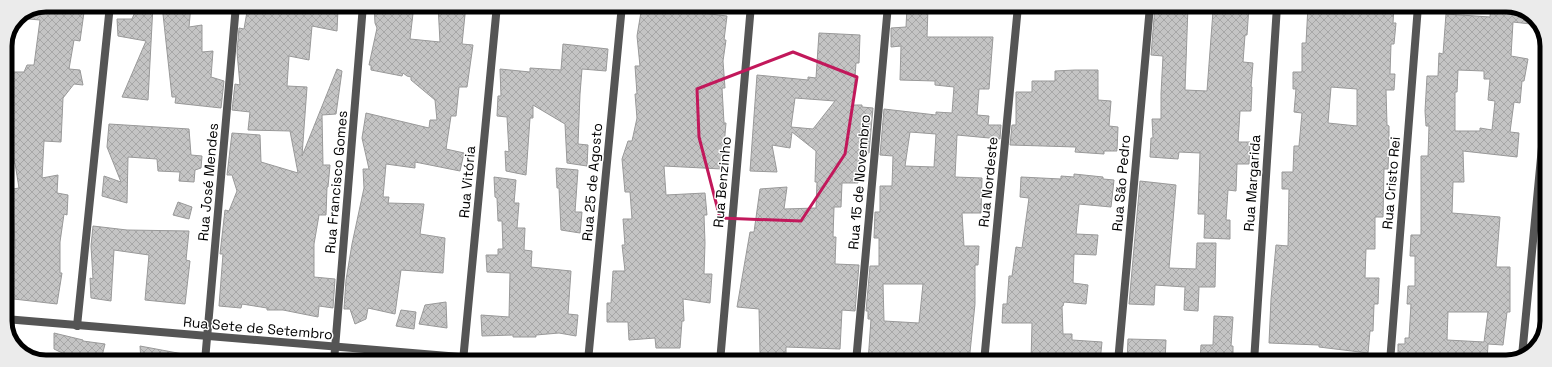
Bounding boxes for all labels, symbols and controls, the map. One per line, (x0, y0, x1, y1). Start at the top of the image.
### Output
street label: Rua Francisco Gomes (321, 110, 351, 254)
street label: Rua 15 de Novembro (844, 114, 874, 250)
street label: Rua José Mendes (194, 122, 222, 242)
street label: Rua 25 de Agosto (578, 122, 606, 242)
street label: Rua São Pedro (1108, 134, 1134, 232)
street label: Rua Margarida (1240, 134, 1264, 232)
street label: Rua Benzinho (709, 136, 735, 228)
street label: Rua Nordeste (974, 136, 1002, 228)
street label: Rua Cristo Rei (1378, 136, 1404, 230)
street label: Rua Vitória (455, 145, 479, 219)
street label: Rua Sete de Setembro (182, 312, 334, 344)

